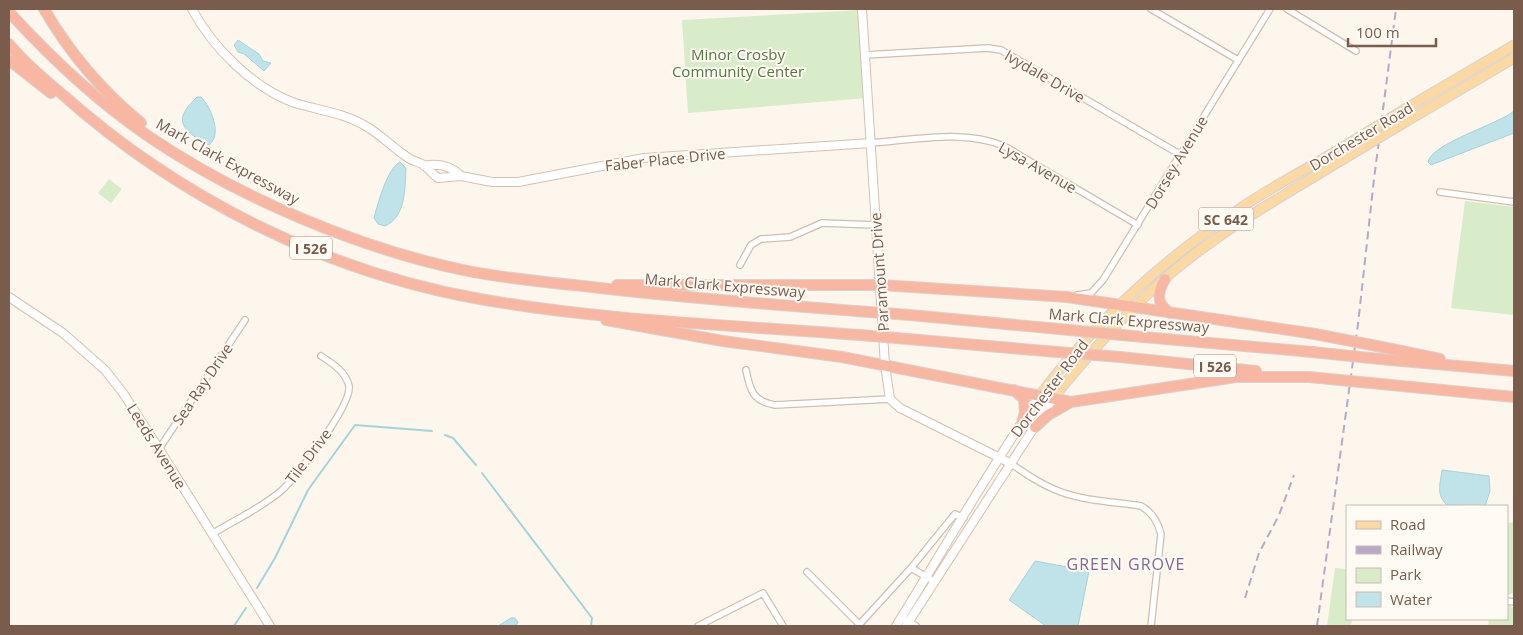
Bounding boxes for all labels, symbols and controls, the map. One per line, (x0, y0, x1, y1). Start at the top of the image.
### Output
scale bar (1348, 15, 1436, 47)
text: 100 m (1356, 22, 1400, 42)
park label: Minor Crosby Community Center (672, 44, 804, 81)
street label: Ivydale Drive (1001, 45, 1089, 107)
street label: Dorchester Road (1305, 97, 1417, 175)
street label: Dorsey Avenue (1140, 112, 1212, 212)
street label: Mark Clark Expressway (153, 113, 304, 209)
street label: Lysa Avenue (995, 137, 1081, 197)
street label: Faber Place Drive (604, 143, 726, 175)
road number: SC 642 (1198, 208, 1254, 230)
street label: Paramount Drive (865, 212, 893, 332)
road number: I 526 (290, 237, 332, 260)
street label: Mark Clark Expressway (644, 268, 806, 302)
street label: Mark Clark Expressway (1048, 303, 1210, 337)
street label: Dorchester Road (1006, 335, 1092, 441)
street label: Sea Ray Drive (167, 339, 237, 429)
road number: I 526 (1194, 354, 1236, 378)
street label: Leeds Avenue (123, 400, 191, 492)
street label: Tile Drive (280, 424, 336, 488)
legend (1346, 505, 1508, 620)
text: Road (1390, 514, 1426, 534)
text: Railway (1390, 539, 1443, 559)
district label: GREEN GROVE (1067, 553, 1185, 575)
text: Park (1390, 564, 1421, 584)
text: Water (1390, 589, 1432, 609)

